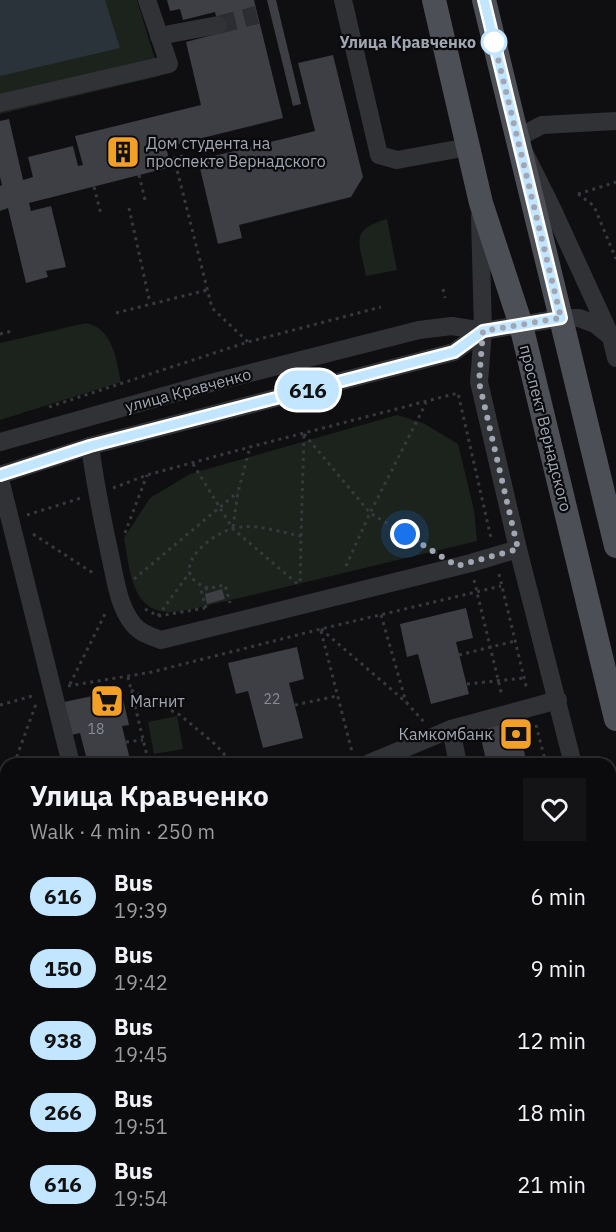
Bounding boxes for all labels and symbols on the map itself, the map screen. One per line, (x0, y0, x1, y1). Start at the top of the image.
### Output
marker: Улица Кравченко (481, 29, 507, 55)
place label: Улица Кравченко (340, 32, 476, 52)
place label: Дом студента на проспекте Вернадского (146, 133, 326, 171)
building icon: Дом студента на проспекте Вернадского (105, 134, 141, 170)
street label: проспект Вернадского (516, 343, 576, 513)
street label: улица Кравченко (123, 364, 253, 416)
line badge: 616 (274, 370, 342, 410)
your location (390, 519, 420, 549)
supermarket icon: Магнит (89, 683, 125, 719)
house number: 22 (264, 690, 280, 708)
place label: Магнит (130, 691, 185, 711)
bank icon: Камкомбанк (498, 716, 534, 752)
house number: 18 (88, 720, 104, 738)
place label: Камкомбанк (398, 724, 493, 744)

